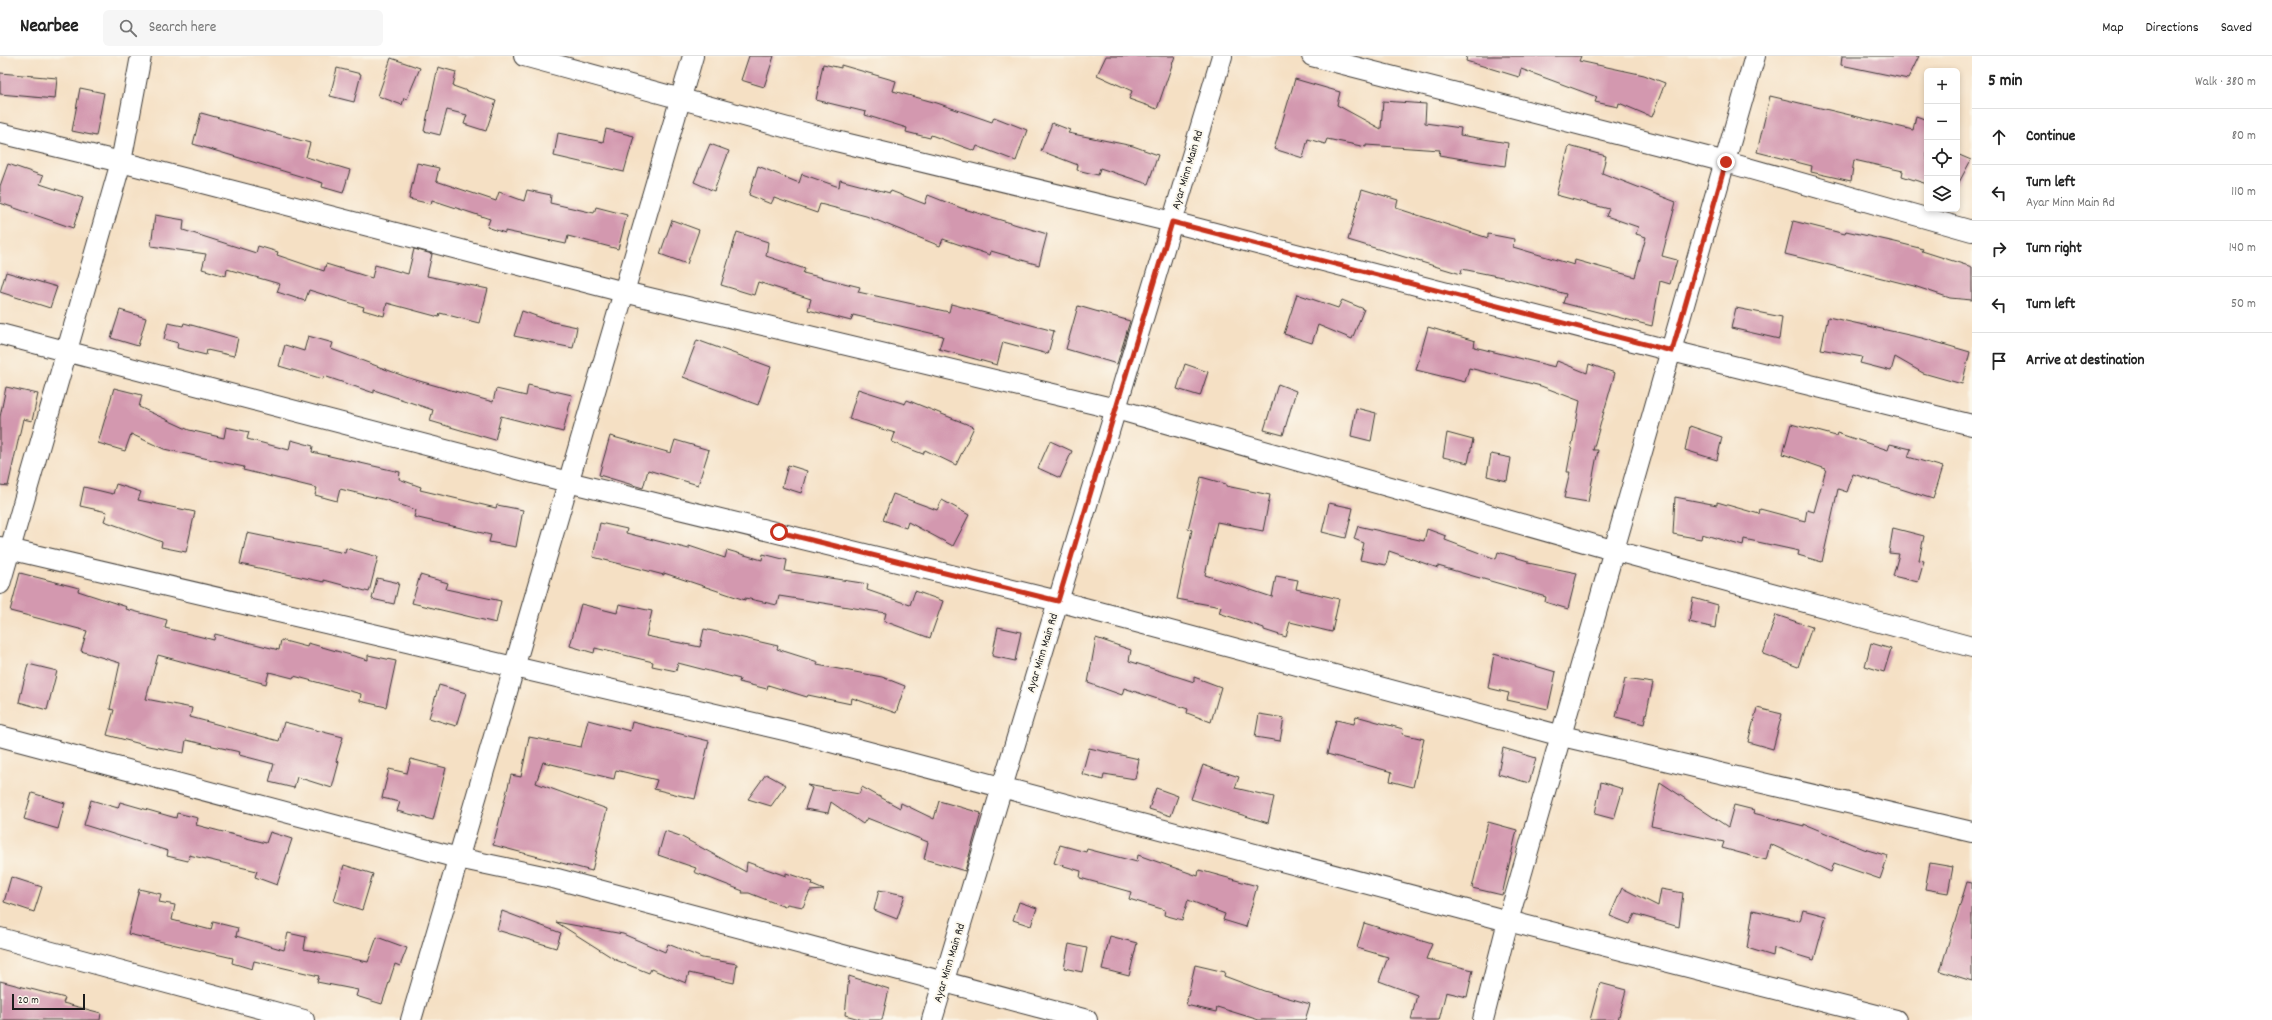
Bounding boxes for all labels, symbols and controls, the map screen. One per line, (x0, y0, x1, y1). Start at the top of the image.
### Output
search box (103, 10, 383, 46)
text: Nearbee (20, 14, 79, 41)
icon: search (117, 17, 139, 39)
text: Search here (149, 17, 216, 39)
text: Map (2102, 18, 2124, 38)
text: Directions (2146, 18, 2199, 38)
text: Saved (2221, 18, 2252, 38)
map controls (1924, 68, 1960, 212)
button: + (1924, 68, 1960, 104)
text: 5 min (1988, 70, 2022, 94)
text: Walk · 380 m (2195, 73, 2256, 92)
button: − (1924, 104, 1960, 140)
icon: ahead (1988, 126, 2010, 148)
text: Continue (2026, 126, 2075, 148)
text: 80 m (2232, 127, 2256, 146)
street label: Ayar Minn Main Rd (1168, 128, 1208, 212)
button: locate (1924, 140, 1960, 176)
route end (1717, 153, 1735, 171)
text: Turn left (2026, 172, 2075, 194)
button: layers (1924, 176, 1960, 212)
icon: left (1988, 182, 2010, 204)
text: 110 m (2231, 183, 2256, 202)
text: Ayar Minn Main Rd (2026, 194, 2115, 213)
icon: right (1988, 238, 2010, 260)
text: Turn right (2026, 238, 2082, 260)
text: 140 m (2229, 239, 2256, 258)
icon: left (1988, 294, 2010, 316)
text: Turn left (2026, 294, 2075, 316)
text: 50 m (2231, 295, 2256, 314)
icon: arrive (1988, 350, 2010, 372)
text: Arrive at destination (2026, 350, 2144, 372)
route start (770, 523, 788, 541)
street label: Ayar Minn Main Rd (1023, 611, 1063, 695)
street label: Ayar Minn Main Rd (930, 921, 970, 1005)
scale bar (12, 992, 85, 1011)
text: 20 m (18, 993, 39, 1009)

